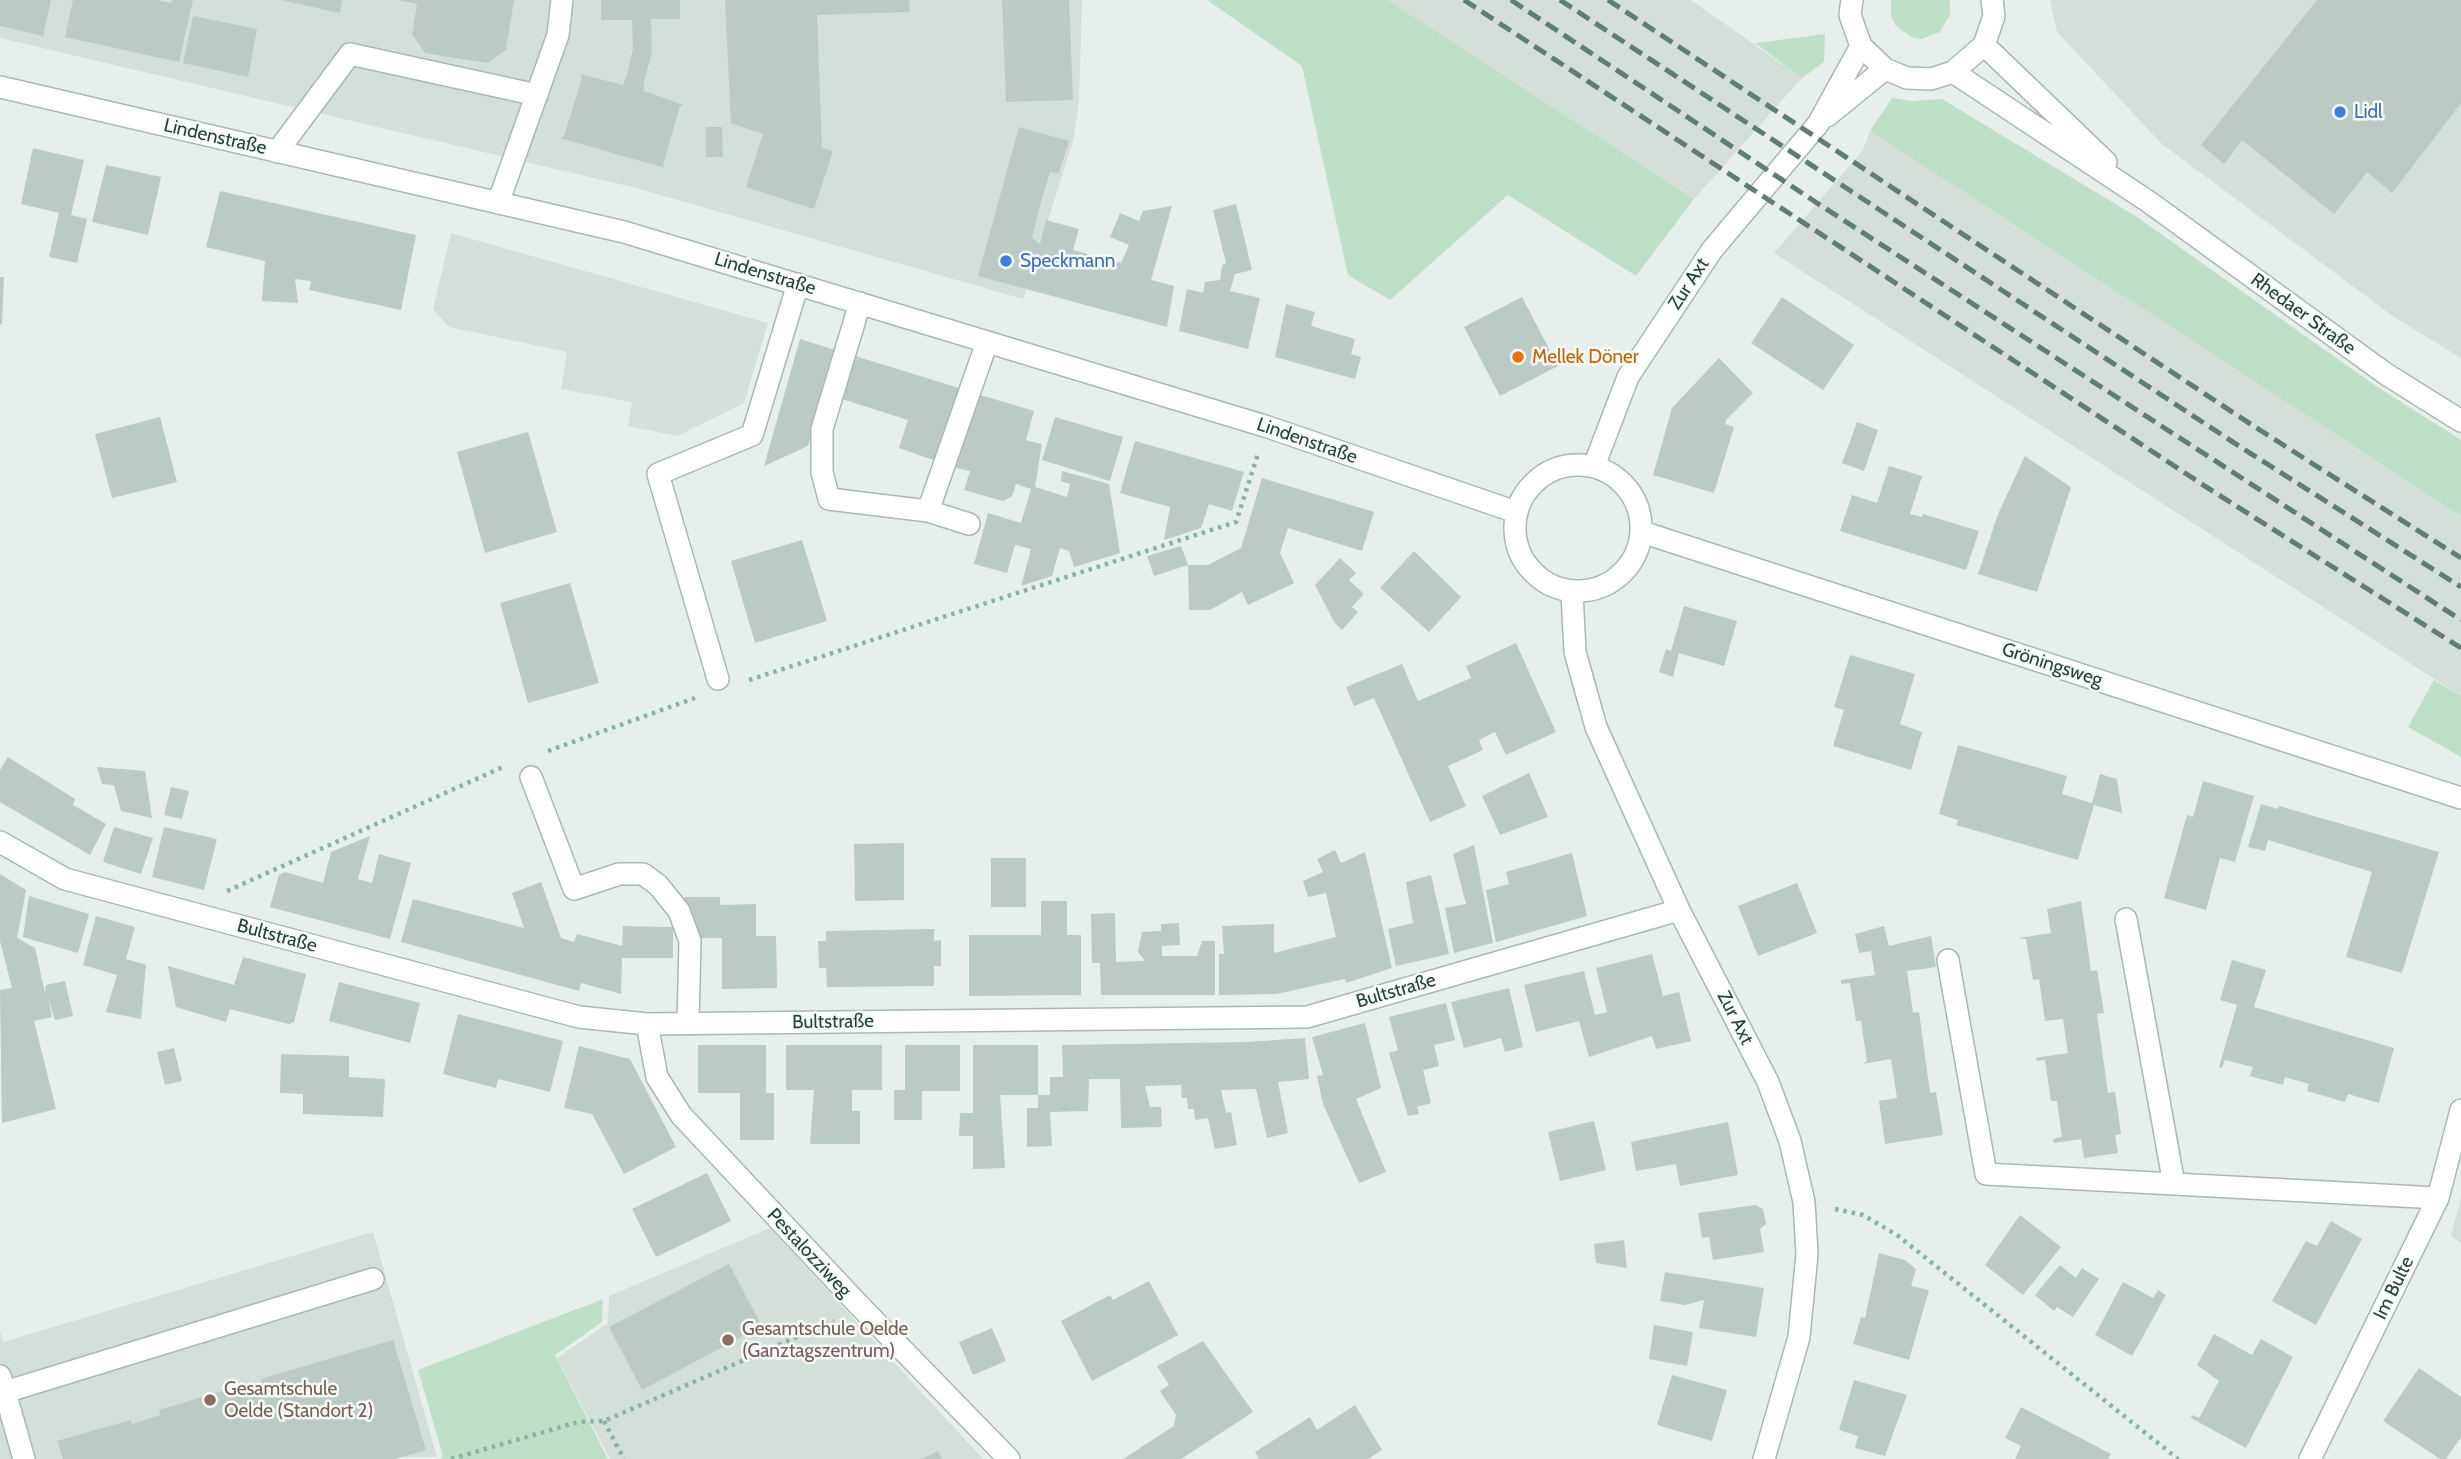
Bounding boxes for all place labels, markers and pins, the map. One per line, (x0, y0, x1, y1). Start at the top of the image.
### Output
place label: Lidl (2354, 101, 2383, 123)
marker: Lidl (2332, 104, 2348, 120)
place label: Speckmann (1020, 250, 1115, 272)
marker: Speckmann (998, 253, 1014, 269)
place label: Mellek Döner (1532, 346, 1639, 368)
marker: Mellek Döner (1510, 349, 1526, 365)
place label: Gesamtschule Oelde (Ganztagszentrum) (742, 1318, 908, 1362)
marker: Gesamtschule Oelde (Ganztagszentrum) (720, 1332, 736, 1348)
place label: Gesamtschule Oelde (Standort 2) (224, 1378, 373, 1422)
marker: Gesamtschule Oelde (Standort 2) (202, 1392, 218, 1408)

